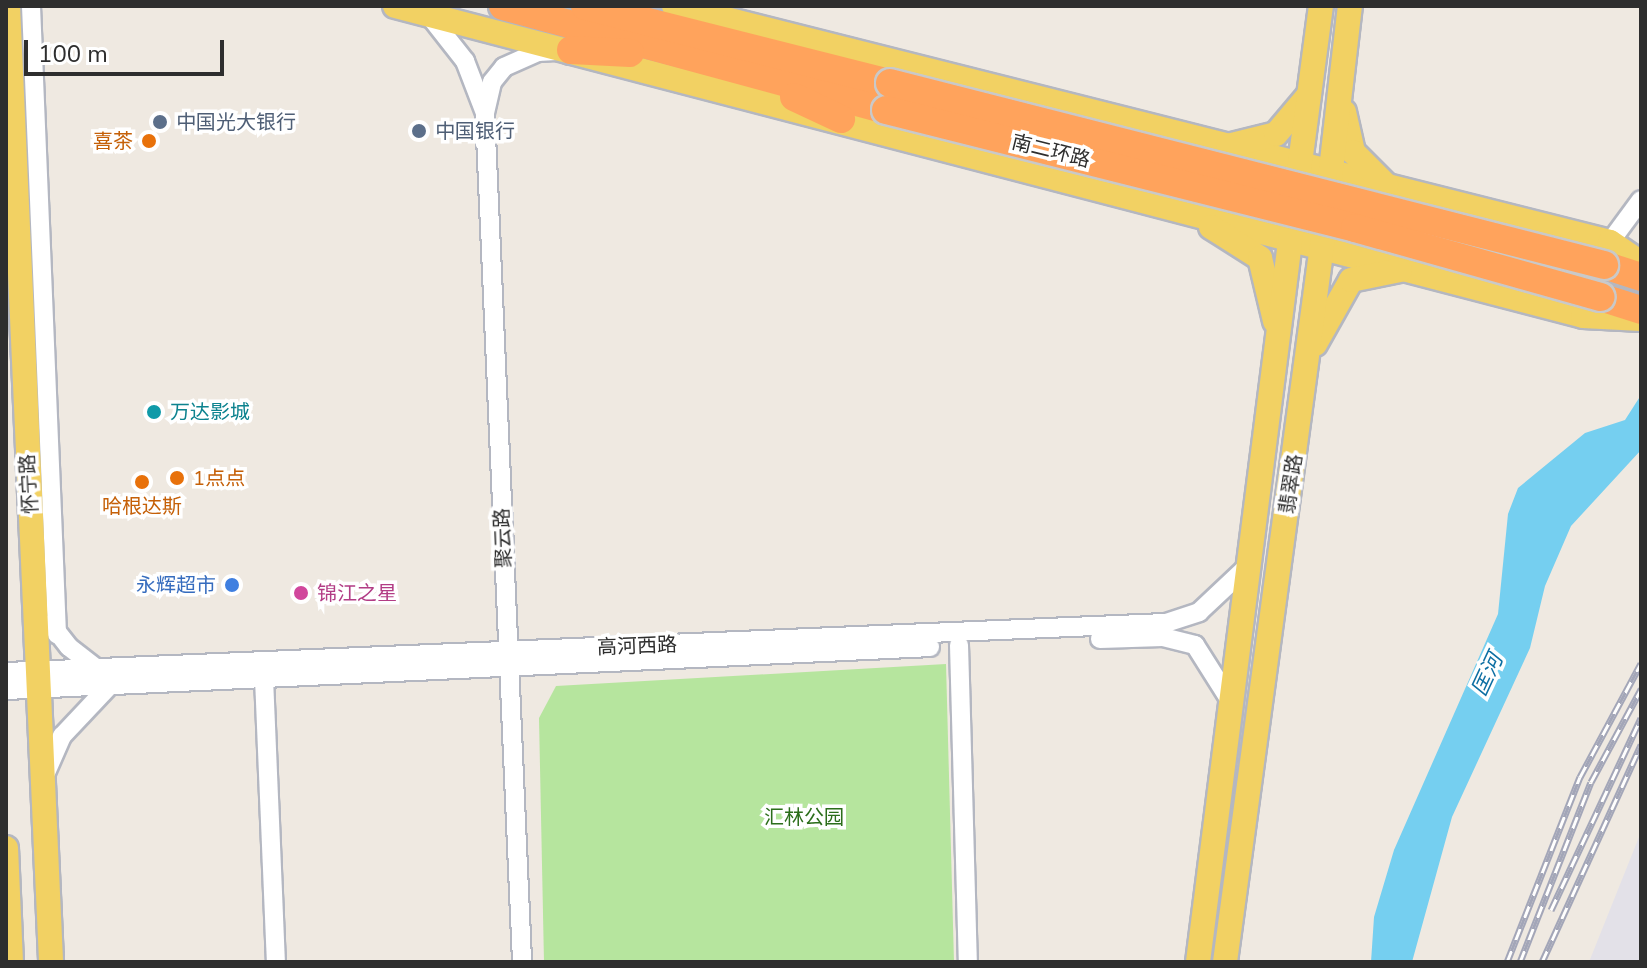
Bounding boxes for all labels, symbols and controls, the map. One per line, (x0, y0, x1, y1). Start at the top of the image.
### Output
scale bar (28, 24, 228, 74)
text: 100 m (38, 38, 108, 70)
place label: 中国光大银行 (176, 110, 296, 134)
marker: 中国光大银行 (151, 113, 169, 131)
place label: 中国银行 (435, 119, 515, 143)
marker: 中国银行 (410, 122, 428, 140)
place label: 喜茶 (93, 129, 133, 153)
street label: 南二环路 (1009, 130, 1093, 172)
marker: 喜茶 (140, 132, 158, 150)
place label: 万达影城 (170, 400, 250, 424)
marker: 万达影城 (145, 403, 163, 421)
street label: 翡翠路 (1274, 452, 1308, 516)
street label: 怀宁路 (15, 453, 43, 515)
place label: 1点点 (193, 466, 245, 490)
marker: 1点点 (168, 469, 186, 487)
marker: 哈根达斯 (133, 473, 151, 491)
place label: 哈根达斯 (102, 494, 182, 518)
street label: 聚云路 (490, 508, 516, 568)
place label: 永辉超市 (136, 573, 216, 597)
marker: 永辉超市 (223, 576, 241, 594)
place label: 锦江之星 (317, 581, 397, 605)
marker: 锦江之星 (292, 584, 310, 602)
street label: 高河西路 (597, 633, 677, 659)
water label: 匡河 (1467, 649, 1509, 701)
park label: 汇林公园 (764, 805, 844, 829)

